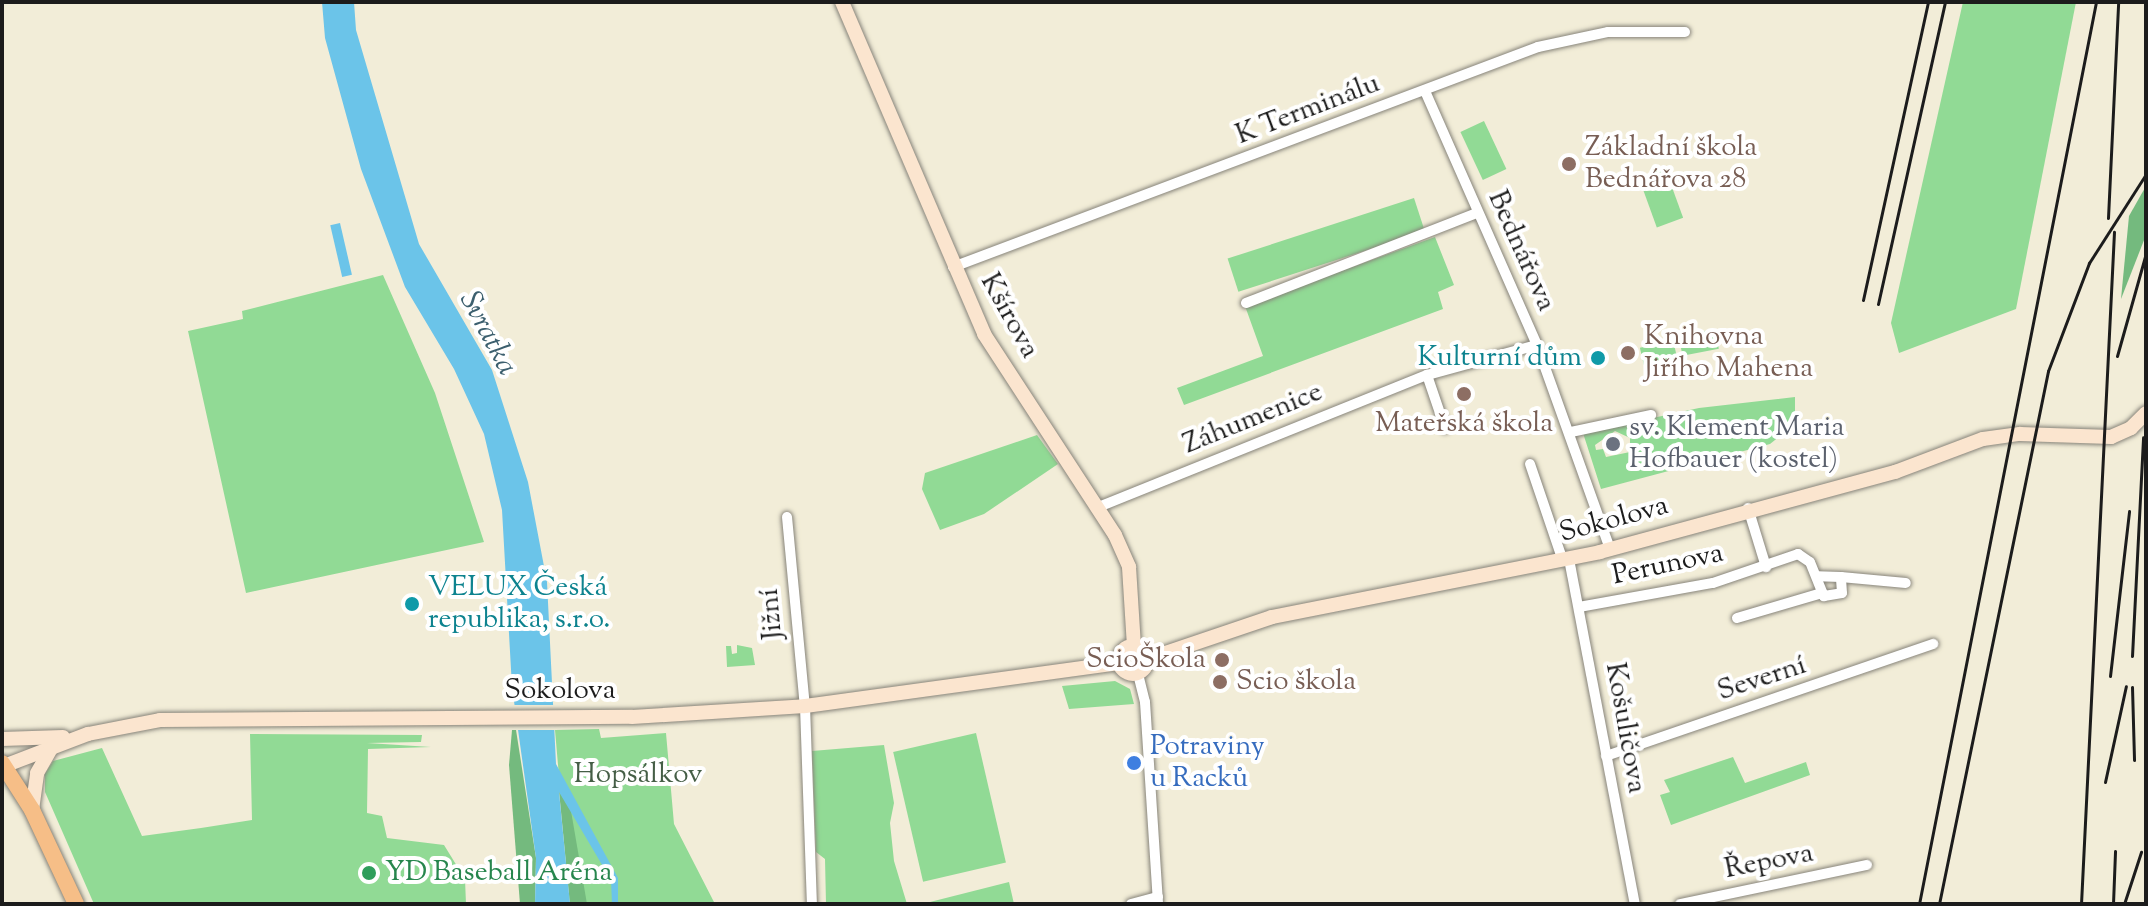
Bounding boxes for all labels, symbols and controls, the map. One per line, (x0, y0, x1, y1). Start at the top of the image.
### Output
street label: K Terminálu (1231, 67, 1385, 153)
place label: Základní škola Bednářova 28 (1585, 131, 1757, 197)
marker: Základní škola Bednářova 28 (1560, 155, 1578, 173)
street label: Bednářova (1480, 186, 1562, 316)
street label: Kšírova (972, 268, 1046, 364)
water label: Svratka (450, 286, 524, 382)
place label: Knihovna Jiřího Mahena (1644, 320, 1813, 386)
place label: Kulturní dům (1418, 341, 1582, 375)
marker: Knihovna Jiřího Mahena (1619, 344, 1637, 362)
marker: Kulturní dům (1589, 349, 1607, 367)
street label: Záhumenice (1179, 376, 1327, 462)
marker: Mateřská škola (1455, 385, 1473, 403)
place label: Mateřská škola (1375, 407, 1553, 441)
place label: sv. Klement Maria Hofbauer (kostel) (1629, 411, 1844, 477)
marker: sv. Klement Maria Hofbauer (kostel) (1604, 435, 1622, 453)
street label: Sokolova (1556, 489, 1672, 551)
street label: Perunova (1609, 537, 1727, 593)
place label: VELUX Česká republika, s.r.o. (428, 571, 610, 637)
street label: Jižní (753, 587, 791, 641)
marker: VELUX Česká republika, s.r.o. (403, 595, 421, 613)
place label: ScioŠkola (1086, 643, 1206, 677)
street label: Severní (1713, 649, 1811, 709)
marker: ScioŠkola (1213, 651, 1231, 669)
street label: Košuličova (1597, 660, 1653, 796)
place label: Scio škola (1236, 665, 1356, 699)
marker: Scio škola (1211, 673, 1229, 691)
street label: Sokolova (504, 674, 616, 708)
place label: Potraviny u Racků (1150, 730, 1265, 796)
marker: Potraviny u Racků (1125, 754, 1143, 772)
park label: Hopsálkov (574, 758, 702, 792)
street label: Řepova (1722, 837, 1816, 887)
place label: YD Baseball Aréna (385, 856, 612, 890)
marker: YD Baseball Aréna (360, 864, 378, 882)

